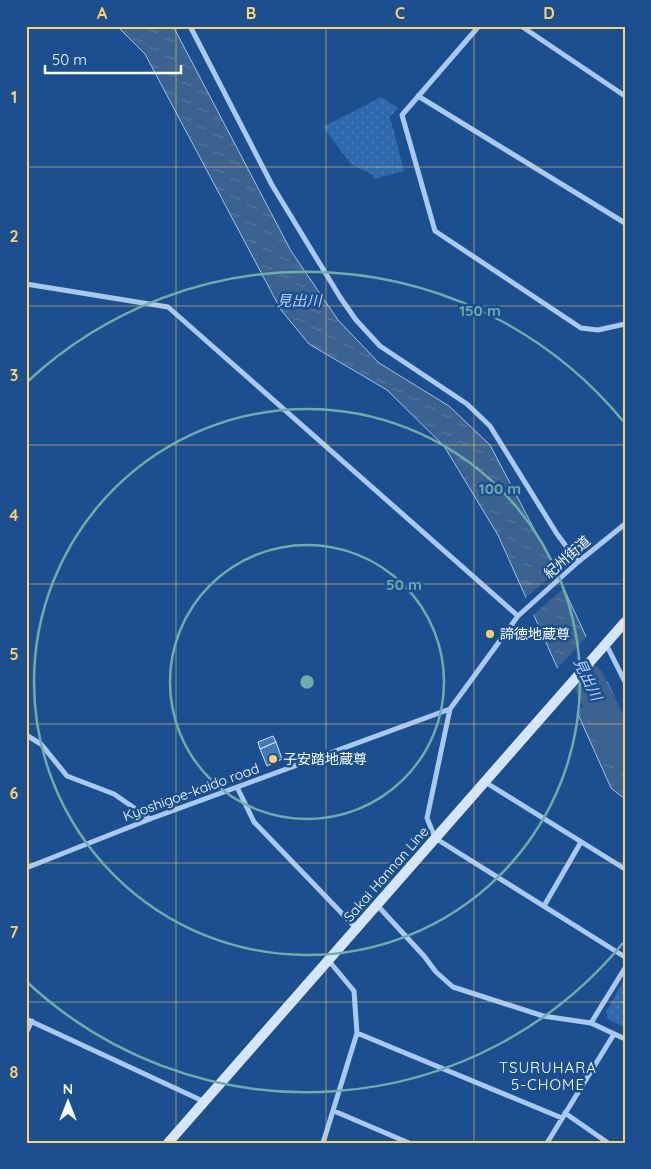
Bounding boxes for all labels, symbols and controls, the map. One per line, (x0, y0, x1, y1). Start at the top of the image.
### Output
text: A (97, 3, 108, 23)
text: B (246, 3, 256, 23)
text: C (395, 3, 405, 23)
text: D (543, 3, 555, 23)
scale bar (45, 42, 181, 74)
text: 50 m (52, 50, 87, 69)
text: 1 (11, 87, 17, 107)
text: 2 (9, 226, 19, 246)
water label: 見出川 (276, 291, 323, 310)
text: 150 m (459, 301, 501, 320)
text: 3 (10, 365, 18, 385)
text: 100 m (479, 479, 521, 498)
text: 4 (9, 505, 19, 525)
street label: 紀州街道 (540, 532, 594, 582)
text: 50 m (386, 575, 422, 594)
place label: 諦徳地蔵尊 (500, 625, 570, 643)
marker: 諦徳地蔵尊 (484, 628, 496, 640)
text: 5 (9, 644, 19, 664)
water label: 見出川 (570, 655, 607, 705)
centre of rings (298, 673, 316, 691)
place label: 子安踏地蔵尊 (283, 750, 367, 768)
marker: 子安踏地蔵尊 (267, 753, 279, 765)
street label: Kyoshigoe-kaido road (120, 759, 262, 825)
text: 6 (10, 783, 19, 803)
street label: Sakai Hannan Line (340, 822, 432, 925)
text: 7 (10, 922, 19, 942)
district label: TSURUHARA 5-CHOME (499, 1058, 597, 1094)
text: 8 (10, 1062, 19, 1082)
north arrow (42, 1076, 92, 1126)
text: N (63, 1080, 73, 1098)

